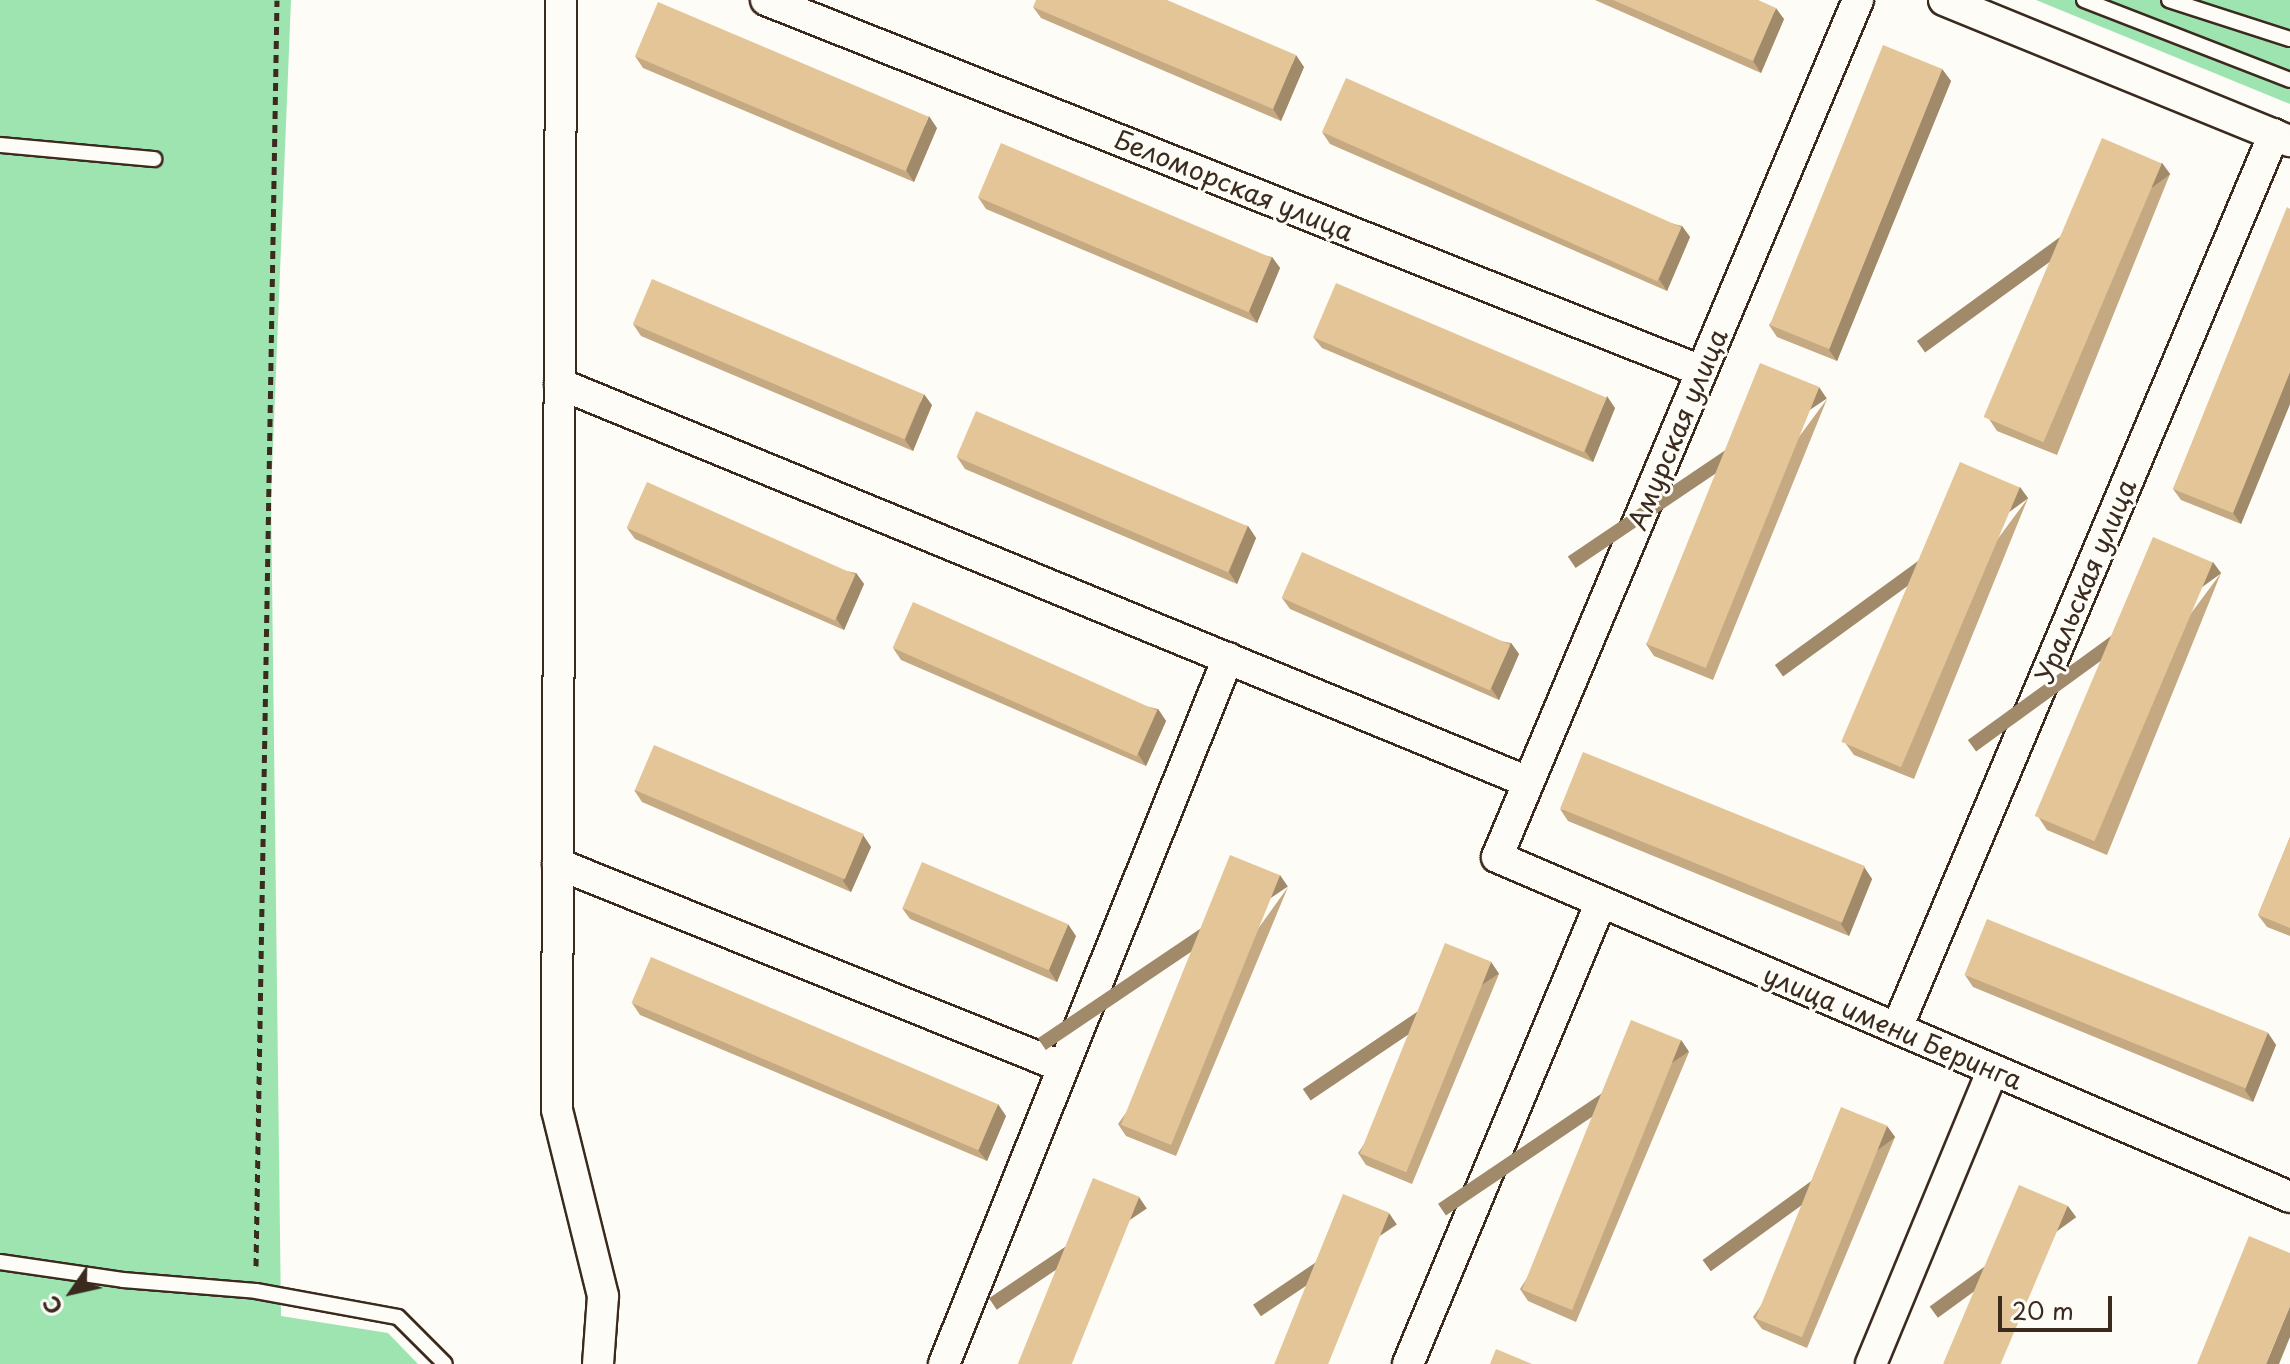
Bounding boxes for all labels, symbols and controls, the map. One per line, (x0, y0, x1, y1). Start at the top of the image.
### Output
street label: Беломорская улица (1109, 122, 1359, 248)
street label: Амурская улица (1620, 323, 1734, 535)
street label: Уральская улица (2027, 473, 2143, 689)
street label: улица имени Беринга (1758, 958, 2028, 1096)
north arrow (32, 1252, 112, 1332)
scale bar (2002, 1280, 2116, 1330)
text: С (33, 1290, 70, 1322)
text: 20 m (2012, 1292, 2074, 1328)

